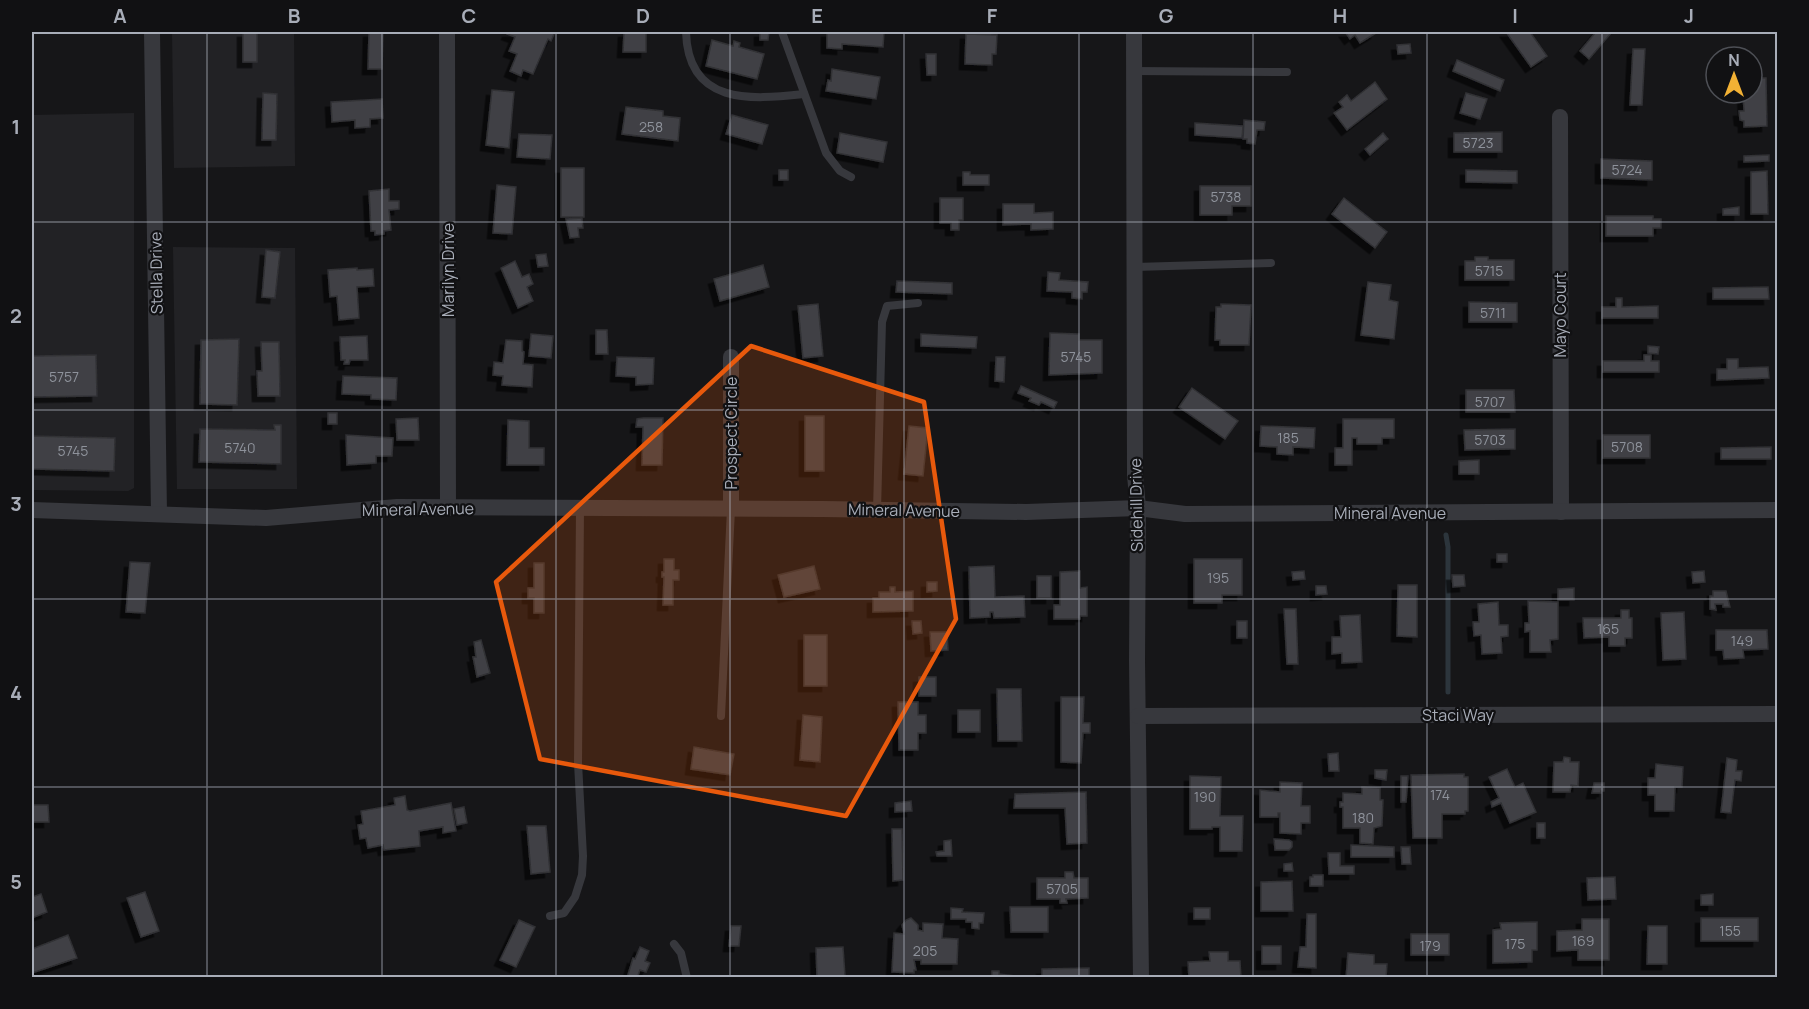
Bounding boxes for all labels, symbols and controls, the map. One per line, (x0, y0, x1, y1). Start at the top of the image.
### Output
text: A (113, 2, 127, 29)
text: B (288, 2, 301, 29)
text: C (462, 2, 476, 29)
text: D (636, 2, 650, 29)
text: E (811, 2, 823, 29)
text: F (987, 2, 998, 29)
text: G (1159, 2, 1174, 29)
text: H (1333, 2, 1347, 29)
text: I (1512, 2, 1518, 29)
text: J (1684, 2, 1694, 29)
north arrow (1704, 45, 1764, 105)
text: N (1728, 49, 1740, 71)
text: 1 (12, 113, 20, 140)
house number: 258 (639, 117, 663, 136)
house number: 5723 (1463, 133, 1493, 152)
house number: 5724 (1611, 160, 1643, 179)
house number: 5738 (1211, 187, 1241, 206)
street label: Marilyn Drive (437, 223, 459, 317)
street label: Stella Drive (144, 232, 168, 314)
house number: 5715 (1475, 261, 1503, 280)
street label: Mayo Court (1549, 272, 1571, 358)
text: 2 (10, 302, 22, 329)
house number: 5711 (1480, 303, 1506, 322)
house number: 5745 (1061, 347, 1091, 366)
house number: 5757 (49, 367, 79, 386)
street label: Prospect Circle (720, 377, 742, 489)
house number: 5707 (1475, 392, 1505, 411)
house number: 185 (1277, 428, 1299, 447)
house number: 5703 (1474, 430, 1506, 449)
house number: 5708 (1611, 437, 1643, 456)
house number: 5740 (224, 438, 256, 457)
house number: 5745 (58, 441, 88, 460)
street label: Sidehill Drive (1124, 458, 1148, 552)
text: 3 (10, 490, 22, 517)
street label: Mineral Avenue (362, 497, 474, 521)
street label: Mineral Avenue (848, 498, 960, 522)
street label: Mineral Avenue (1334, 502, 1446, 524)
house number: 195 (1207, 568, 1229, 587)
house number: 165 (1597, 619, 1619, 638)
house number: 149 (1731, 631, 1753, 650)
text: 4 (10, 679, 22, 706)
street label: Staci Way (1422, 704, 1494, 726)
house number: 174 (1430, 785, 1450, 804)
house number: 190 (1194, 787, 1216, 806)
house number: 180 (1352, 808, 1374, 827)
text: 5 (10, 868, 22, 895)
house number: 5705 (1046, 879, 1078, 898)
house number: 155 (1719, 921, 1741, 940)
house number: 169 (1572, 931, 1594, 950)
house number: 175 (1505, 934, 1525, 953)
house number: 179 (1419, 936, 1441, 955)
house number: 205 (913, 941, 937, 960)

